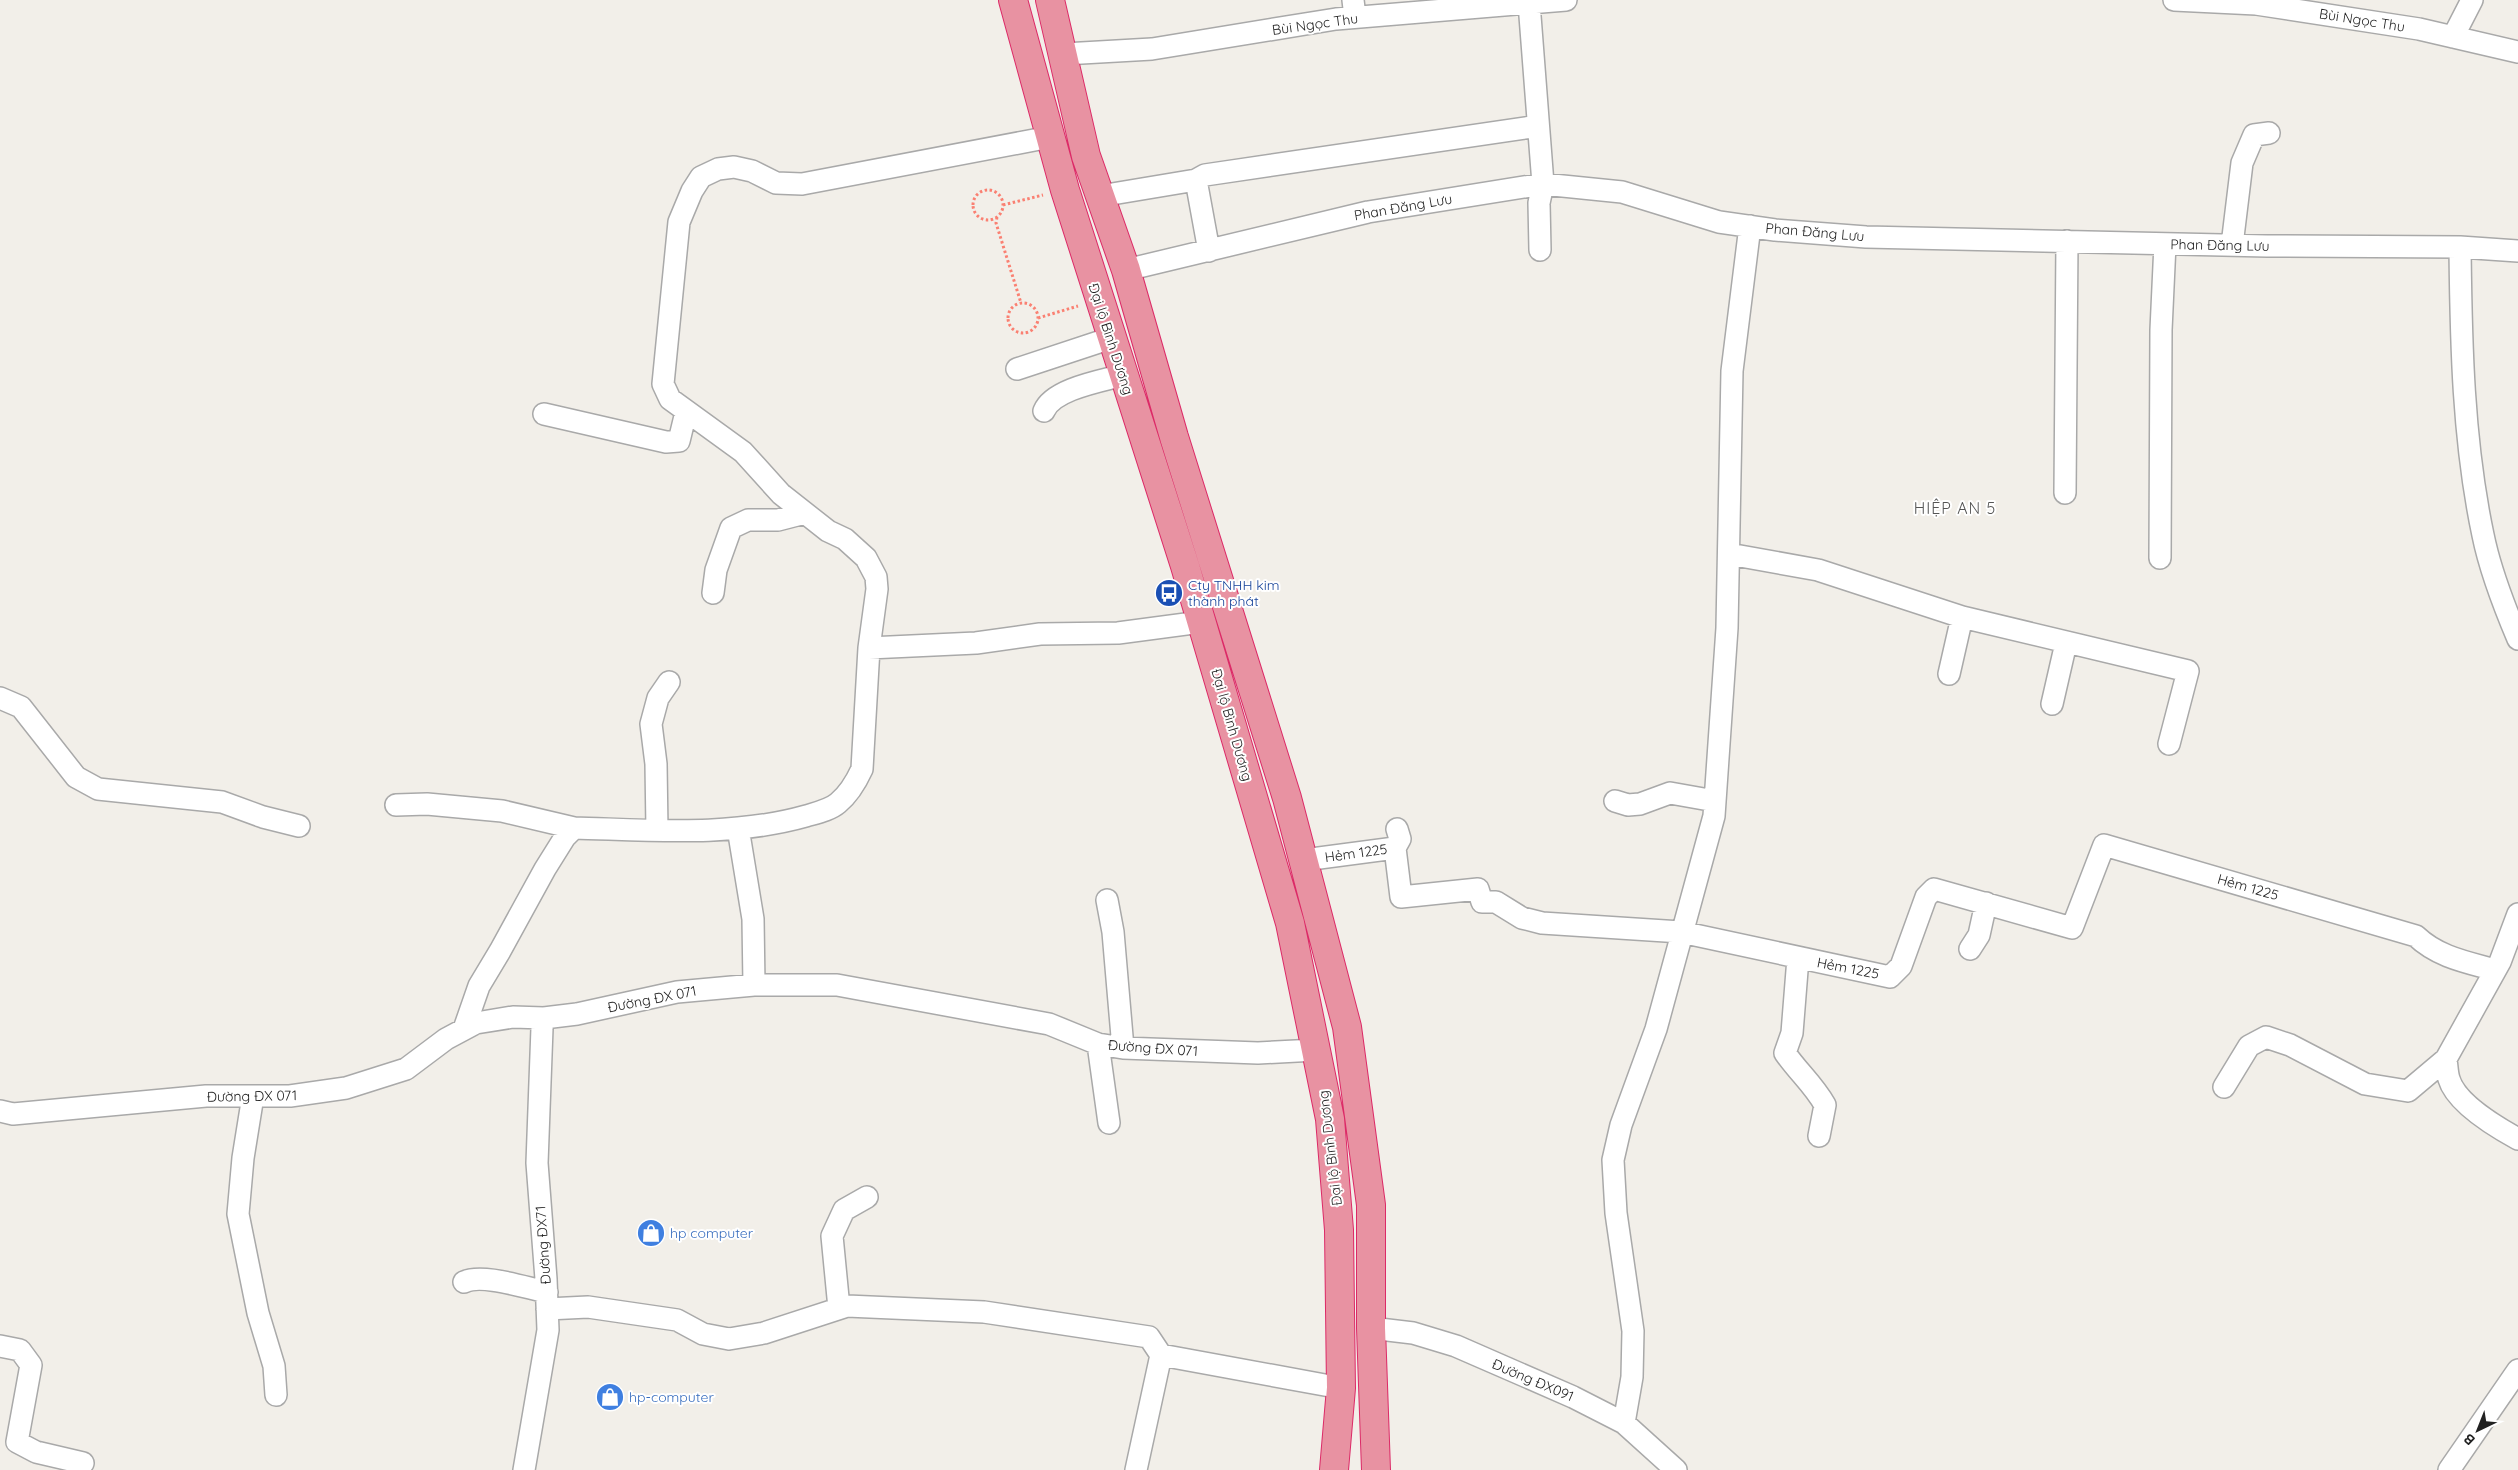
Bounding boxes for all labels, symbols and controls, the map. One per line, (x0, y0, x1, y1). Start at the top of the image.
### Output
street label: Bùi Ngọc Thu (2318, 4, 2406, 36)
street label: Bùi Ngọc Thu (1271, 9, 1359, 39)
street label: Phan Đăng Lưu (1353, 190, 1453, 224)
street label: Phan Đăng Lưu (1765, 219, 1865, 245)
street label: Phan Đăng Lưu (2170, 235, 2270, 255)
street label: Đại lộ Bình Dương (1084, 281, 1138, 397)
district label: HIỆP AN 5 (1914, 498, 1996, 518)
place label: Cty TNHH kim thành phát (1188, 576, 1280, 610)
bus stop icon: Cty TNHH kim thành phát (1154, 578, 1184, 608)
street label: Đại lộ Bình Dương (1207, 667, 1257, 783)
street label: Hẻm 1225 (1324, 840, 1388, 866)
street label: Hẻm 1225 (2215, 870, 2281, 904)
street label: Hẻm 1225 (1815, 953, 1881, 983)
street label: Đường ĐX 071 (606, 982, 698, 1016)
street label: Đường ĐX 071 (1107, 1036, 1199, 1060)
street label: Đường ĐX 071 (207, 1086, 297, 1106)
street label: Đại lộ Bình Dương (1314, 1089, 1346, 1207)
street label: Đường ĐX71 (531, 1205, 555, 1285)
shop icon: hp computer (636, 1218, 666, 1248)
place label: hp computer (670, 1224, 754, 1242)
street label: Đường ĐX091 (1489, 1355, 1577, 1405)
shop icon: hp-computer (595, 1382, 625, 1412)
place label: hp-computer (629, 1388, 714, 1406)
north arrow (2453, 1405, 2503, 1455)
text: B (2460, 1430, 2479, 1449)

